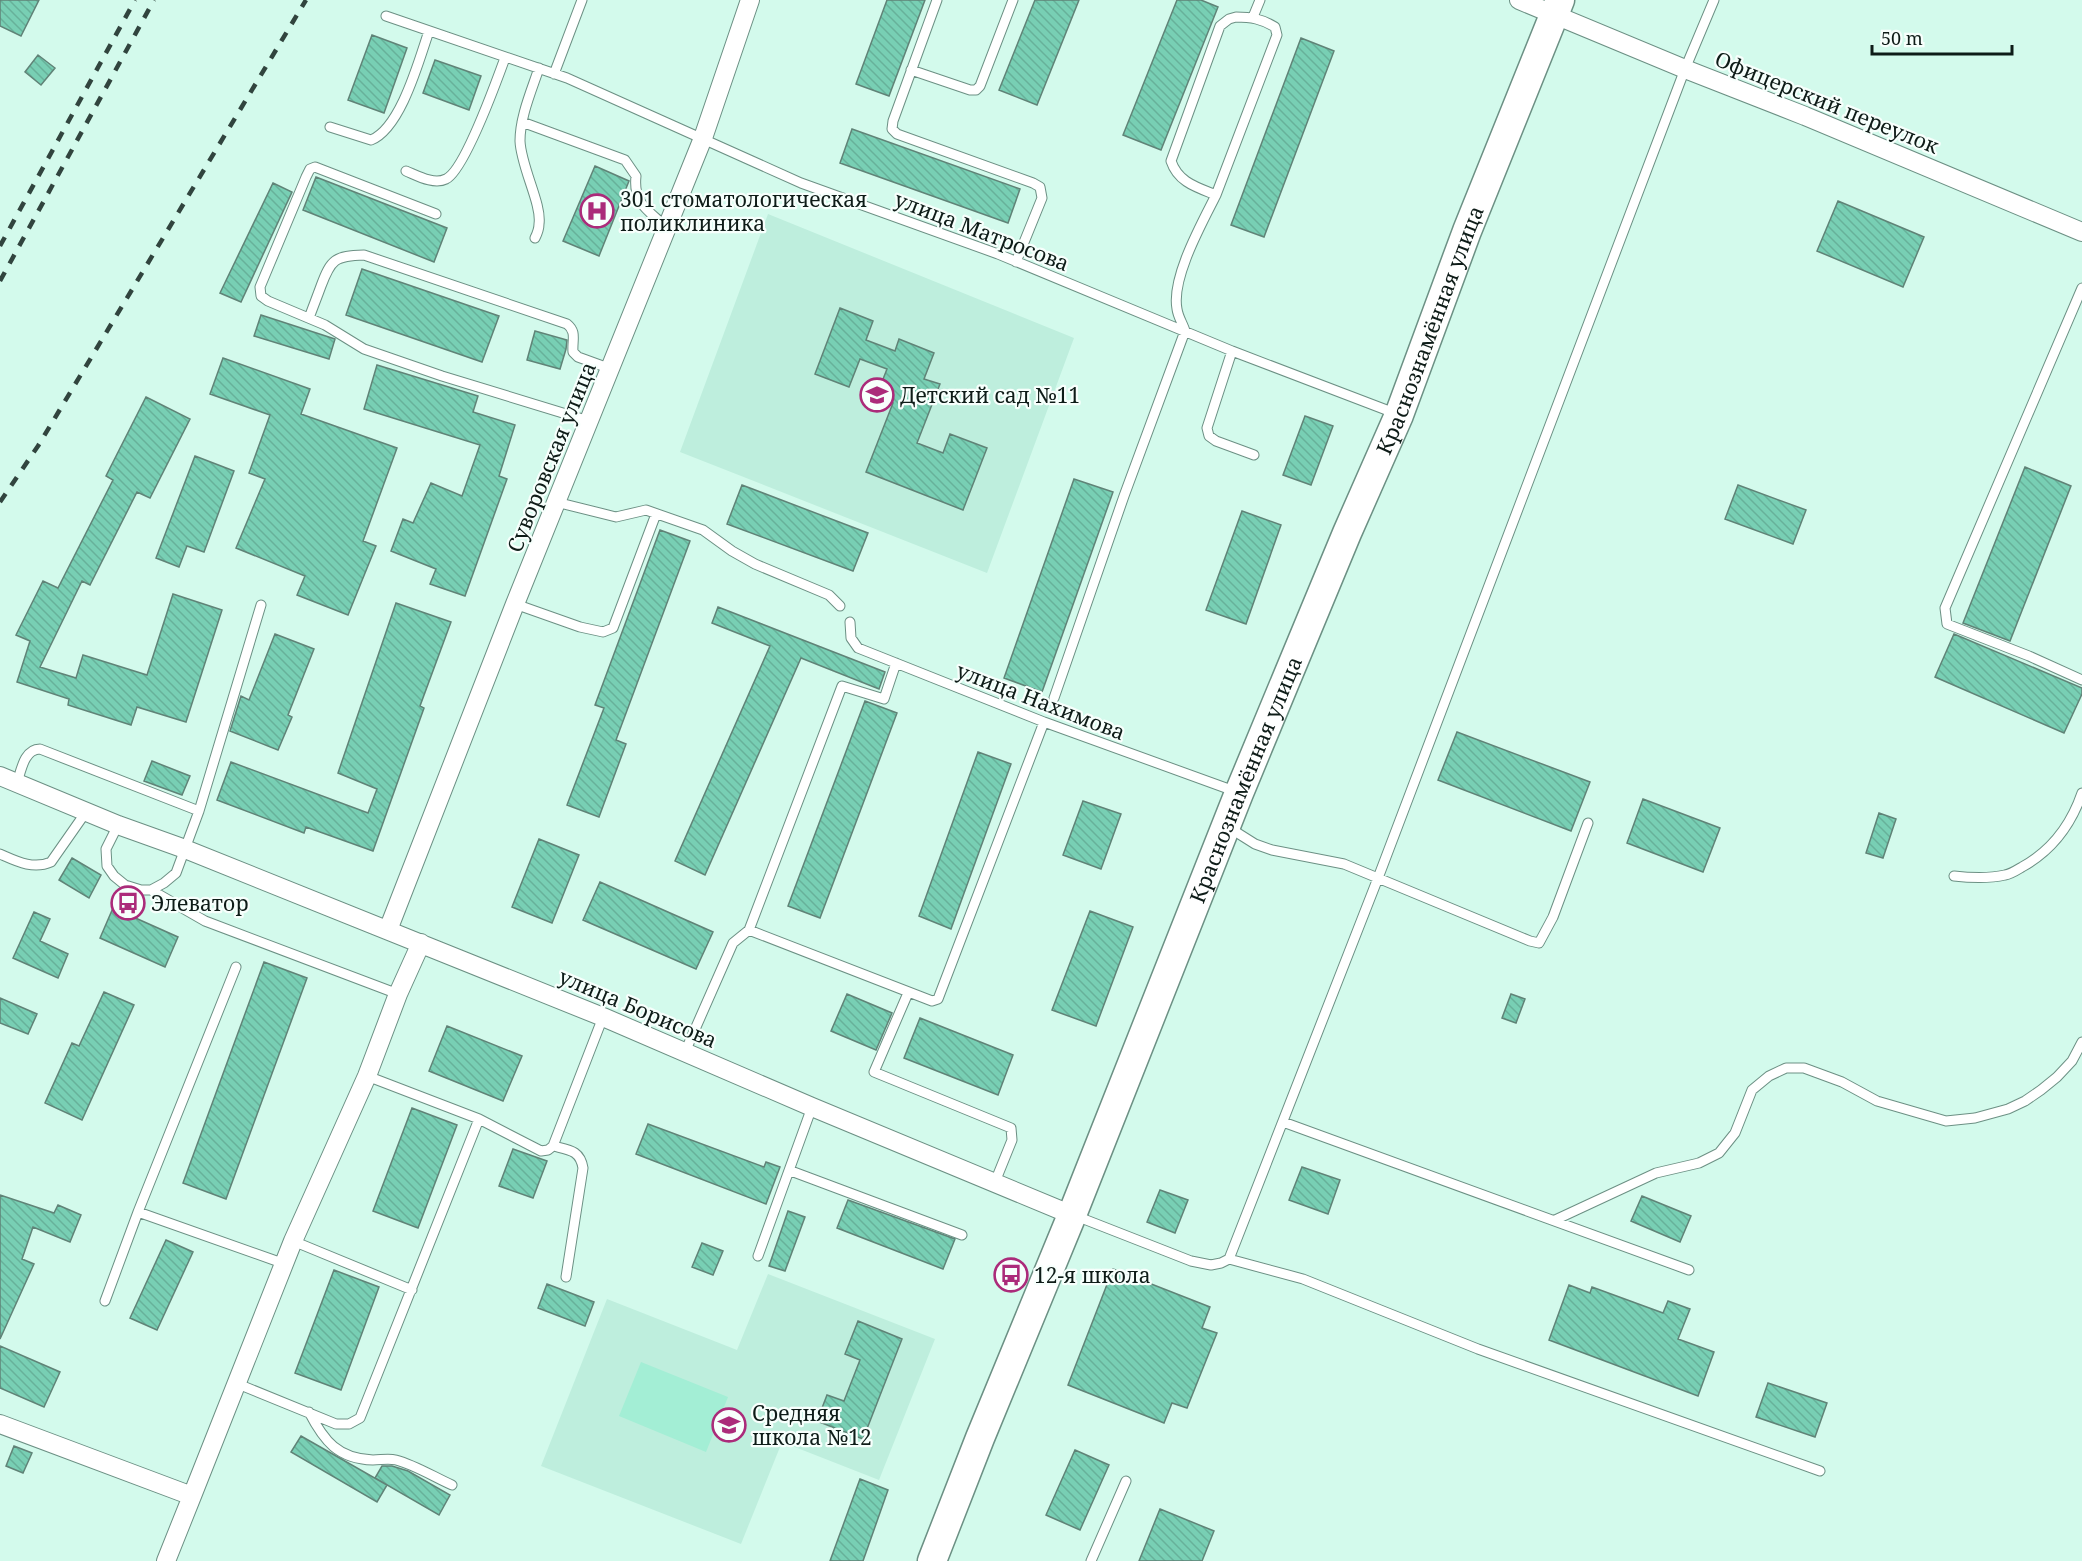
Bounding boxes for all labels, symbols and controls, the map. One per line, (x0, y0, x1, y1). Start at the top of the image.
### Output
scale bar (1872, 18, 2012, 56)
text: 50 m (1881, 26, 1923, 50)
street label: Офицерский переулок (1711, 44, 1944, 160)
place label: 301 стоматологическая поликлиника (620, 185, 867, 237)
street label: улица Матросова (891, 185, 1073, 277)
hospital icon: 301 стоматологическая поликлиника (579, 193, 615, 229)
street label: Краснознамённая улица (1369, 202, 1490, 459)
street label: Суворовская улица (500, 358, 602, 556)
school or university icon: Детский сад №11 (859, 377, 895, 413)
place label: Детский сад №11 (900, 381, 1080, 409)
street label: Краснознамённая улица (1183, 652, 1308, 907)
street label: улица Нахимова (953, 656, 1129, 746)
bus stop icon: Элеватор (110, 885, 146, 921)
place label: Элеватор (151, 889, 248, 917)
street label: улица Борисова (555, 962, 721, 1054)
bus stop icon: 12-я школа (993, 1257, 1029, 1293)
place label: 12-я школа (1034, 1261, 1151, 1289)
place label: Средняя школа №12 (752, 1399, 872, 1451)
school or university icon: Средняя школа №12 (711, 1407, 747, 1443)

